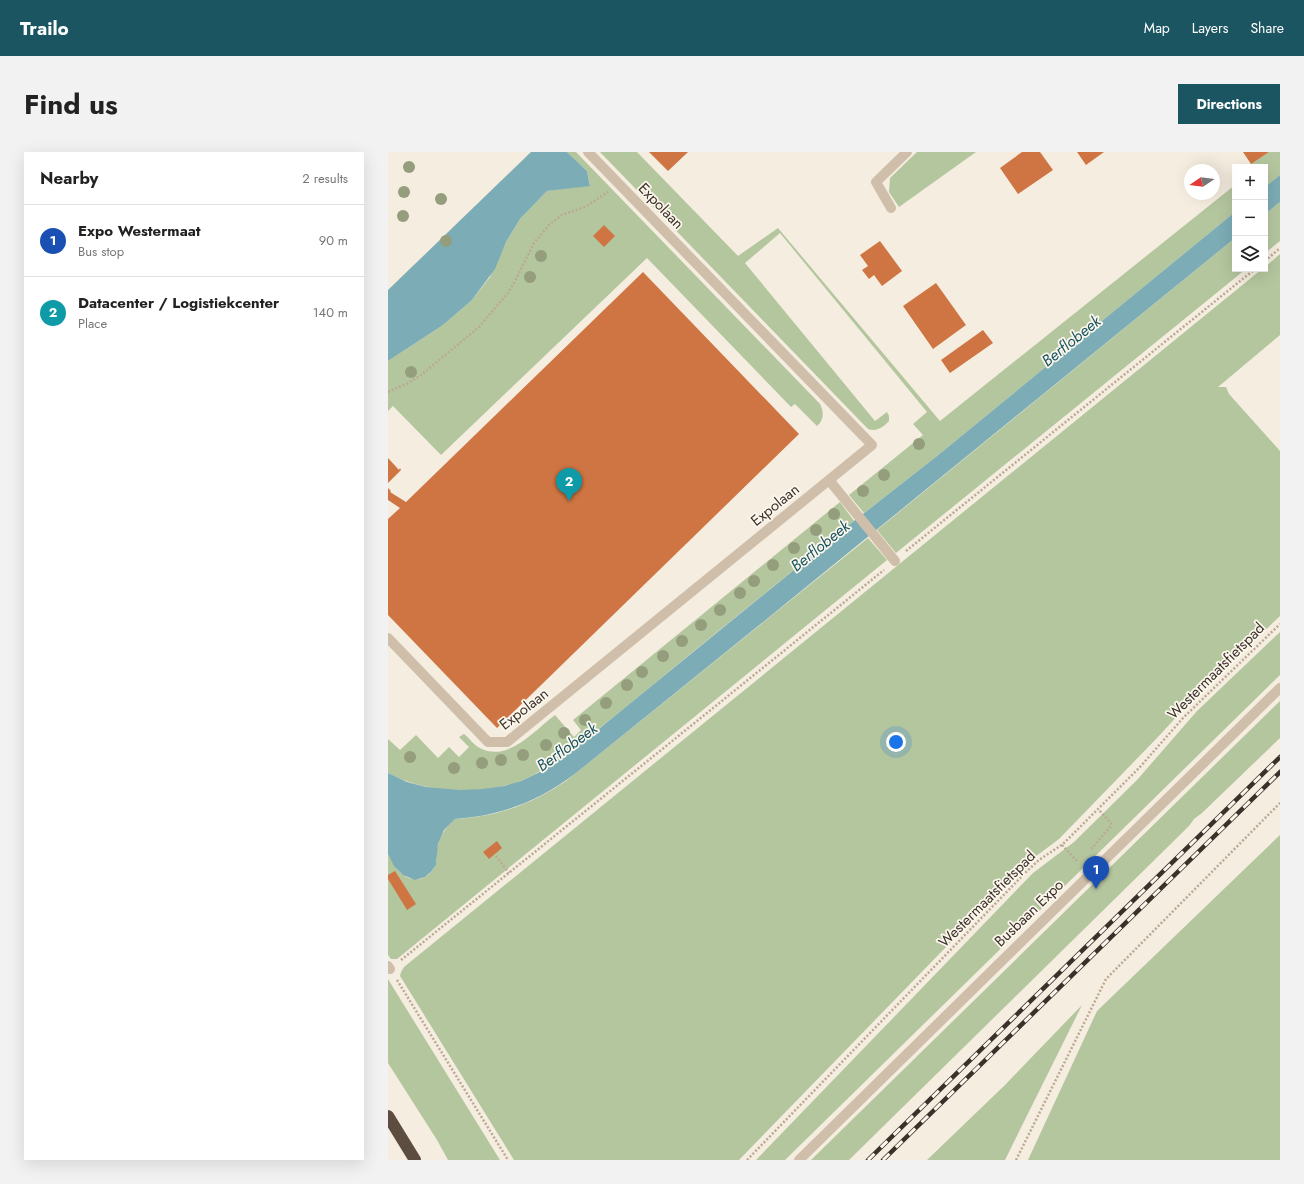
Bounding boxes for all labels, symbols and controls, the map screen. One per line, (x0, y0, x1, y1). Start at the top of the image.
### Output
text: Trailo (20, 15, 69, 42)
text: Map (1144, 18, 1170, 38)
text: Layers (1192, 18, 1228, 38)
text: Share (1250, 18, 1284, 38)
text: Find us (24, 84, 118, 125)
button: Directions (1178, 84, 1280, 124)
north arrow (1184, 164, 1220, 200)
map controls (1232, 164, 1268, 272)
button: + (1232, 164, 1268, 200)
text: Nearby (40, 166, 98, 190)
text: 2 results (302, 169, 348, 188)
street label: Expolaan (633, 178, 689, 234)
button: − (1232, 200, 1268, 236)
text: Expo Westermaat (78, 220, 201, 242)
text: 1 (50, 231, 56, 250)
text: 90 m (319, 231, 348, 250)
button: layers (1232, 236, 1268, 272)
text: Bus stop (78, 242, 124, 261)
text: Datacenter / Logistiekcenter (78, 292, 279, 314)
text: 2 (49, 303, 57, 322)
text: 140 m (313, 303, 348, 322)
water label: Berflobeek (1036, 309, 1106, 372)
text: Place (78, 314, 107, 333)
pin: 2 (556, 468, 582, 501)
street label: Expolaan (746, 479, 804, 531)
water label: Berflobeek (785, 514, 855, 577)
street label: Westermaatsfietspad (1162, 617, 1270, 725)
street label: Expolaan (495, 683, 553, 735)
water label: Berflobeek (532, 716, 603, 777)
your location (886, 732, 906, 752)
street label: Westermaatsfietspad (933, 845, 1041, 953)
pin: 1 (1083, 856, 1109, 889)
street label: Busbaan Expo (989, 874, 1069, 952)

